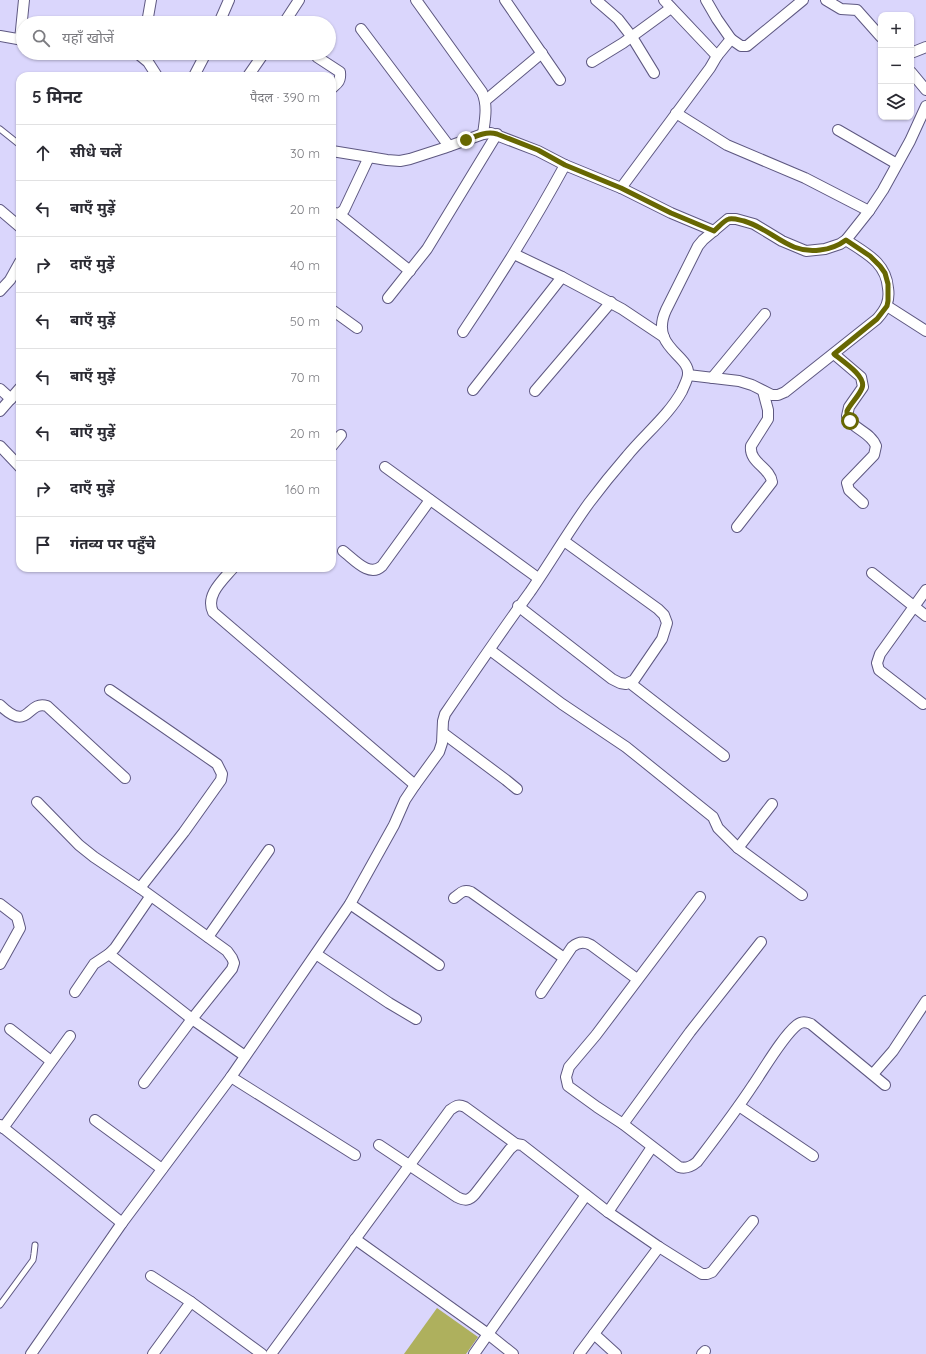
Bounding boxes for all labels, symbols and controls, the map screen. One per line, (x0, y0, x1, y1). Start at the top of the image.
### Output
map controls (878, 12, 914, 120)
button: + (878, 12, 914, 48)
search box (16, 16, 336, 60)
icon: search (30, 27, 52, 49)
text: यहाँ खोजें (62, 28, 114, 47)
button: − (878, 48, 914, 84)
button: layers (878, 84, 914, 120)
text: 5 मिनट (32, 86, 82, 107)
text: पैदल · 390 m (250, 89, 320, 105)
route end (457, 131, 475, 149)
icon: ahead (32, 142, 54, 164)
text: सीधे चलें (70, 142, 121, 161)
text: 30 m (290, 145, 320, 161)
icon: left (32, 198, 54, 220)
text: बाएँ मुड़ें (70, 198, 115, 217)
text: 20 m (290, 201, 320, 217)
icon: right (32, 254, 54, 276)
text: दाएँ मुड़ें (70, 254, 114, 273)
text: 40 m (290, 257, 320, 273)
icon: left (32, 310, 54, 332)
text: बाएँ मुड़ें (70, 310, 115, 329)
text: 50 m (290, 313, 320, 329)
icon: left (32, 366, 54, 388)
text: बाएँ मुड़ें (70, 366, 115, 385)
text: 70 m (290, 369, 320, 385)
route start (841, 412, 859, 430)
icon: left (32, 422, 54, 444)
text: बाएँ मुड़ें (70, 422, 115, 441)
text: 20 m (290, 425, 320, 441)
icon: right (32, 478, 54, 500)
text: दाएँ मुड़ें (70, 478, 114, 497)
text: 160 m (285, 481, 320, 497)
icon: arrive (32, 534, 54, 556)
text: गंतव्य पर पहुँचे (70, 534, 156, 553)

